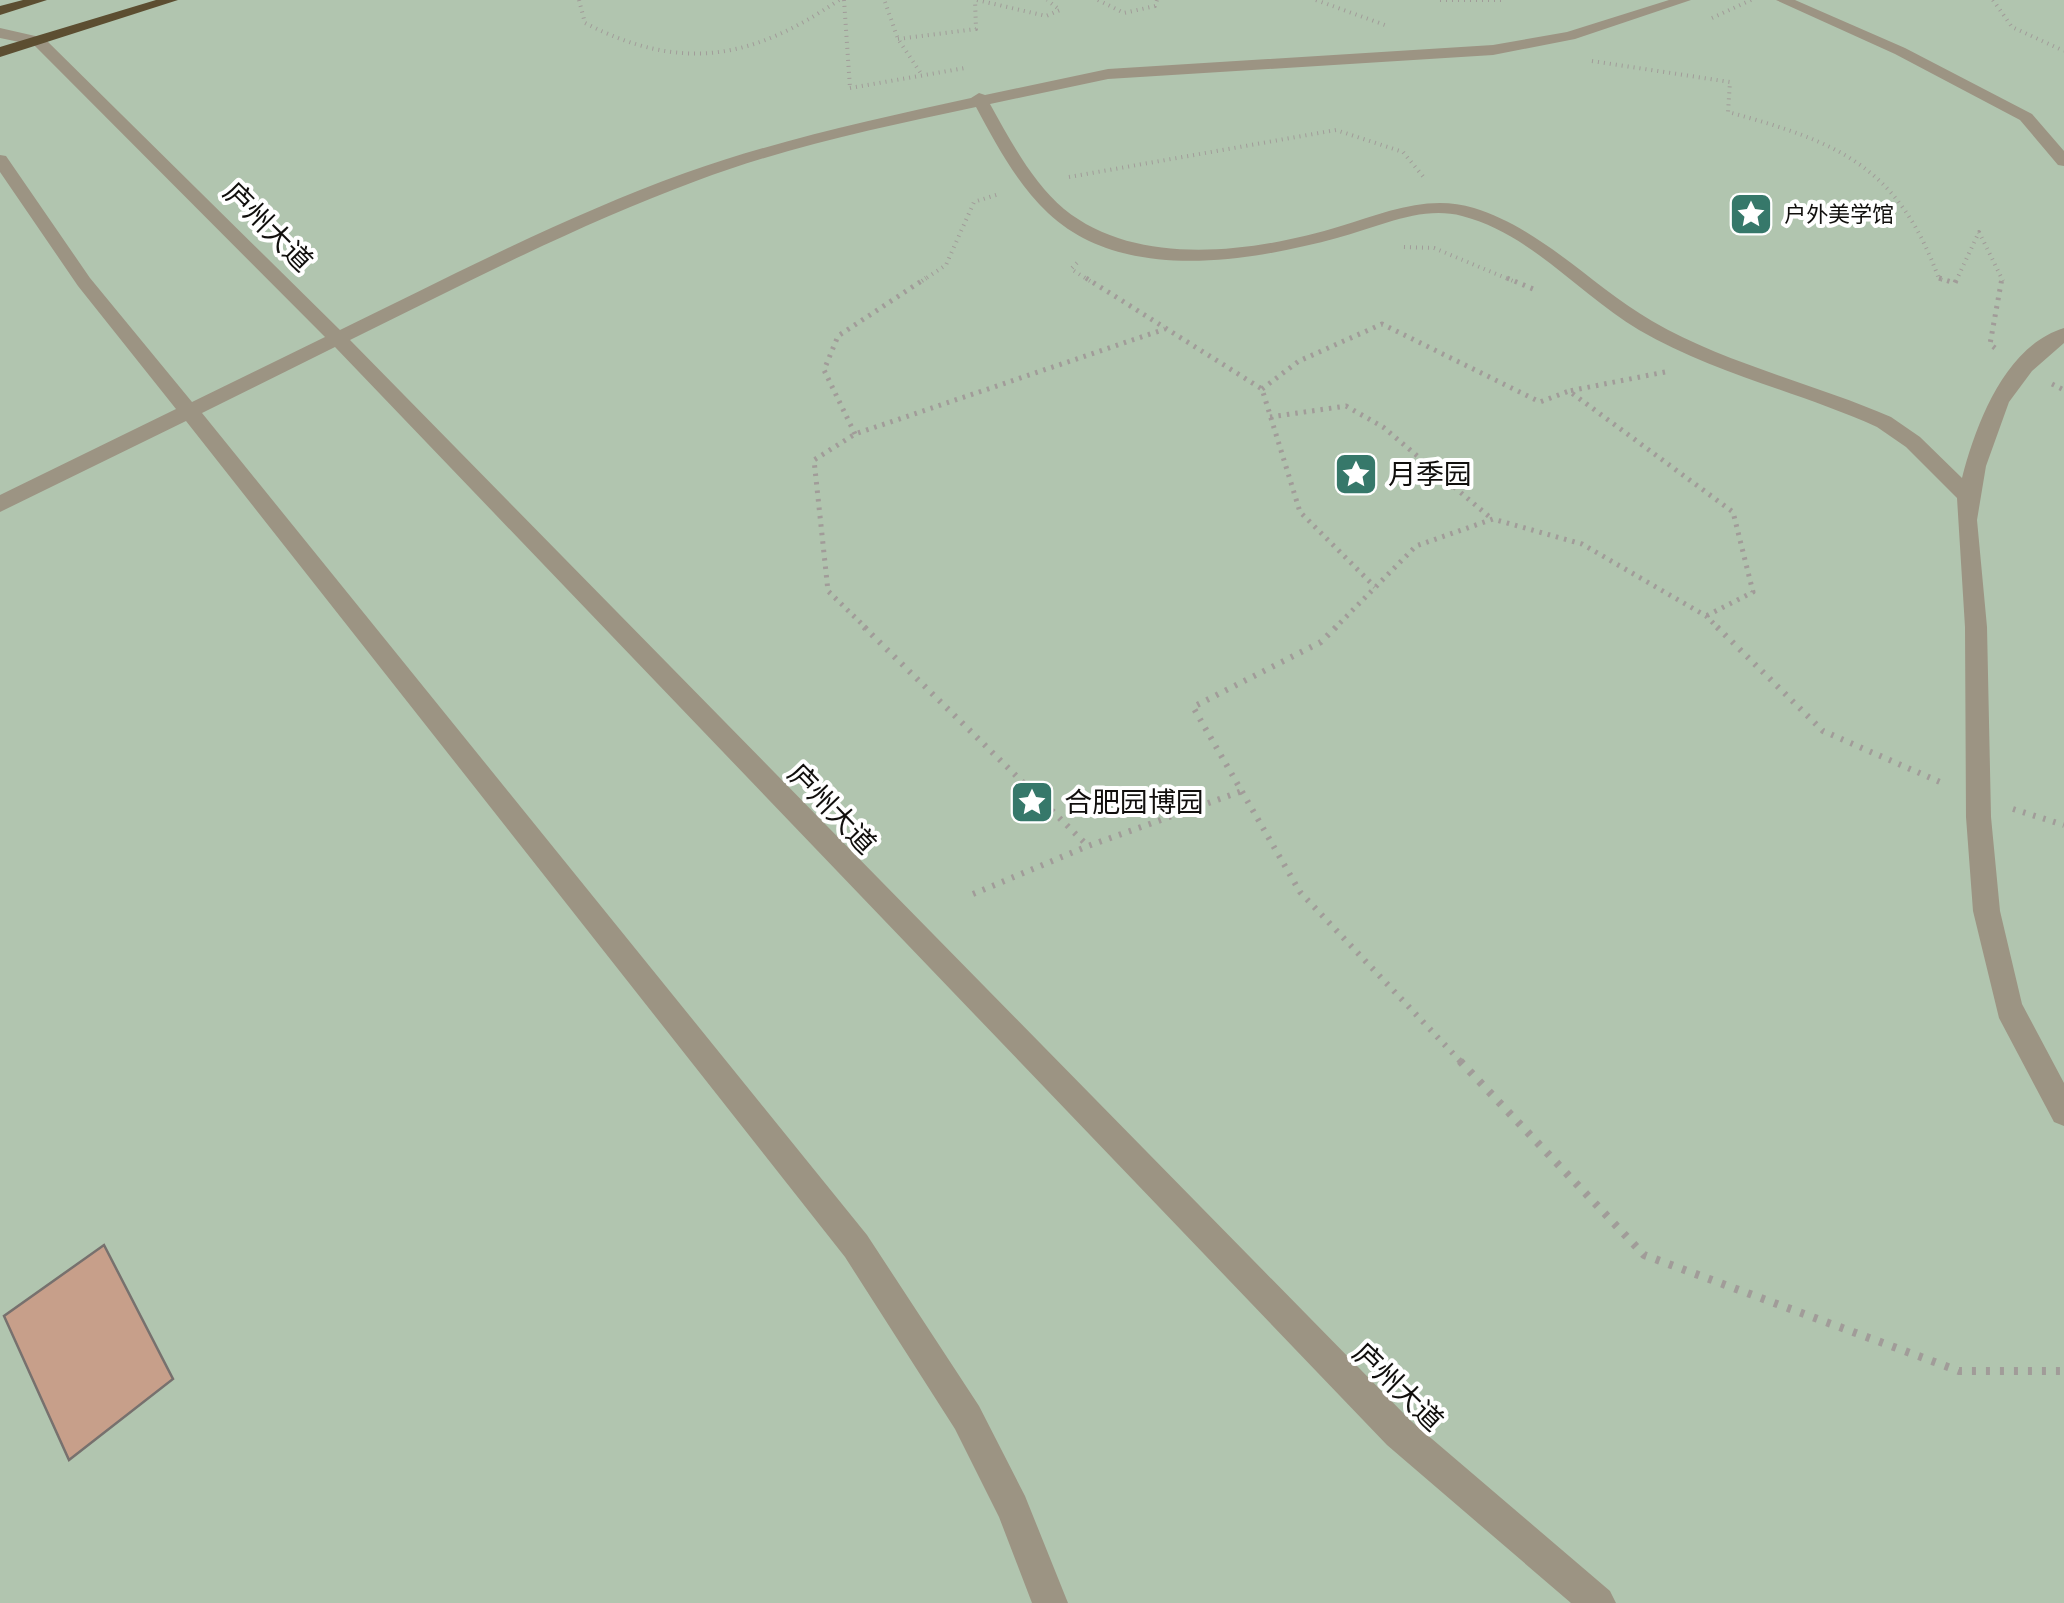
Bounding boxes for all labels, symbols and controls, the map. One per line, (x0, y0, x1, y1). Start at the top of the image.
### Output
street label: 庐州大道 (217, 176, 319, 278)
place icon: 户外美学馆 (1728, 191, 1774, 237)
place label: 户外美学馆 (1784, 202, 1894, 227)
place icon: 月季园 (1333, 451, 1379, 497)
place label: 月季园 (1388, 459, 1472, 490)
street label: 庐州大道 (782, 758, 882, 860)
place icon: 合肥园博园 (1009, 779, 1055, 825)
place label: 合肥园博园 (1064, 787, 1204, 818)
street label: 庐州大道 (1347, 1337, 1449, 1437)

